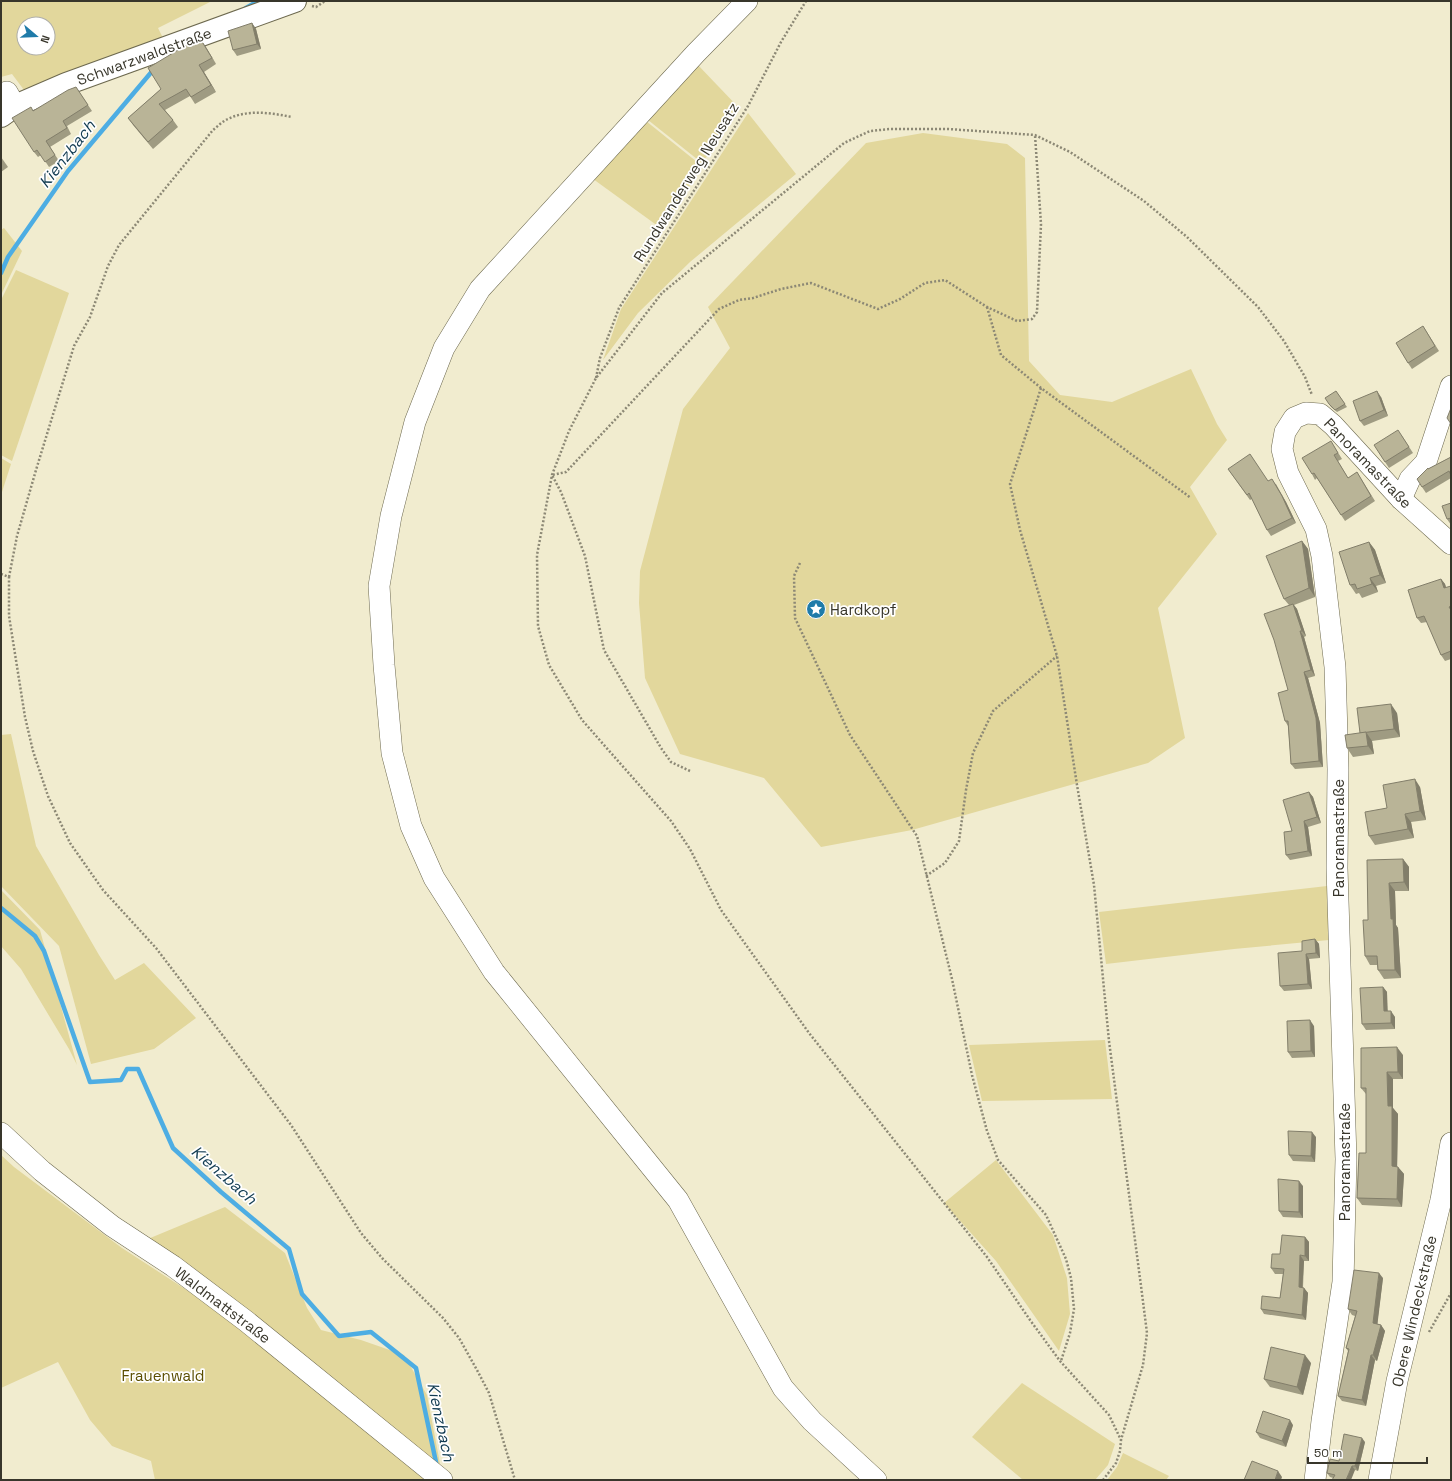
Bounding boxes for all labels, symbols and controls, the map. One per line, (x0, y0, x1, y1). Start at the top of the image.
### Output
north arrow (16, 16, 56, 56)
street label: Schwarzwaldstraße (74, 23, 214, 89)
text: N (38, 33, 53, 45)
street label: Rundwanderweg Neusatz (629, 99, 743, 265)
water label: Kienzbach (34, 115, 101, 192)
street label: Panoramastraße (1320, 414, 1416, 512)
place icon: Hardkopf (805, 598, 827, 620)
place label: Hardkopf (830, 600, 897, 619)
street label: Panoramastraße (1329, 779, 1348, 897)
street label: Panoramastraße (1335, 1103, 1354, 1221)
water label: Kienzbach (187, 1141, 262, 1210)
street label: Obere Windeckstraße (1387, 1233, 1441, 1389)
street label: Waldmattstraße (171, 1263, 275, 1347)
park label: Frauenwald (122, 1366, 204, 1385)
water label: Kienzbach (422, 1381, 460, 1464)
scale bar (1308, 1439, 1427, 1465)
text: 50 m (1314, 1445, 1342, 1461)

